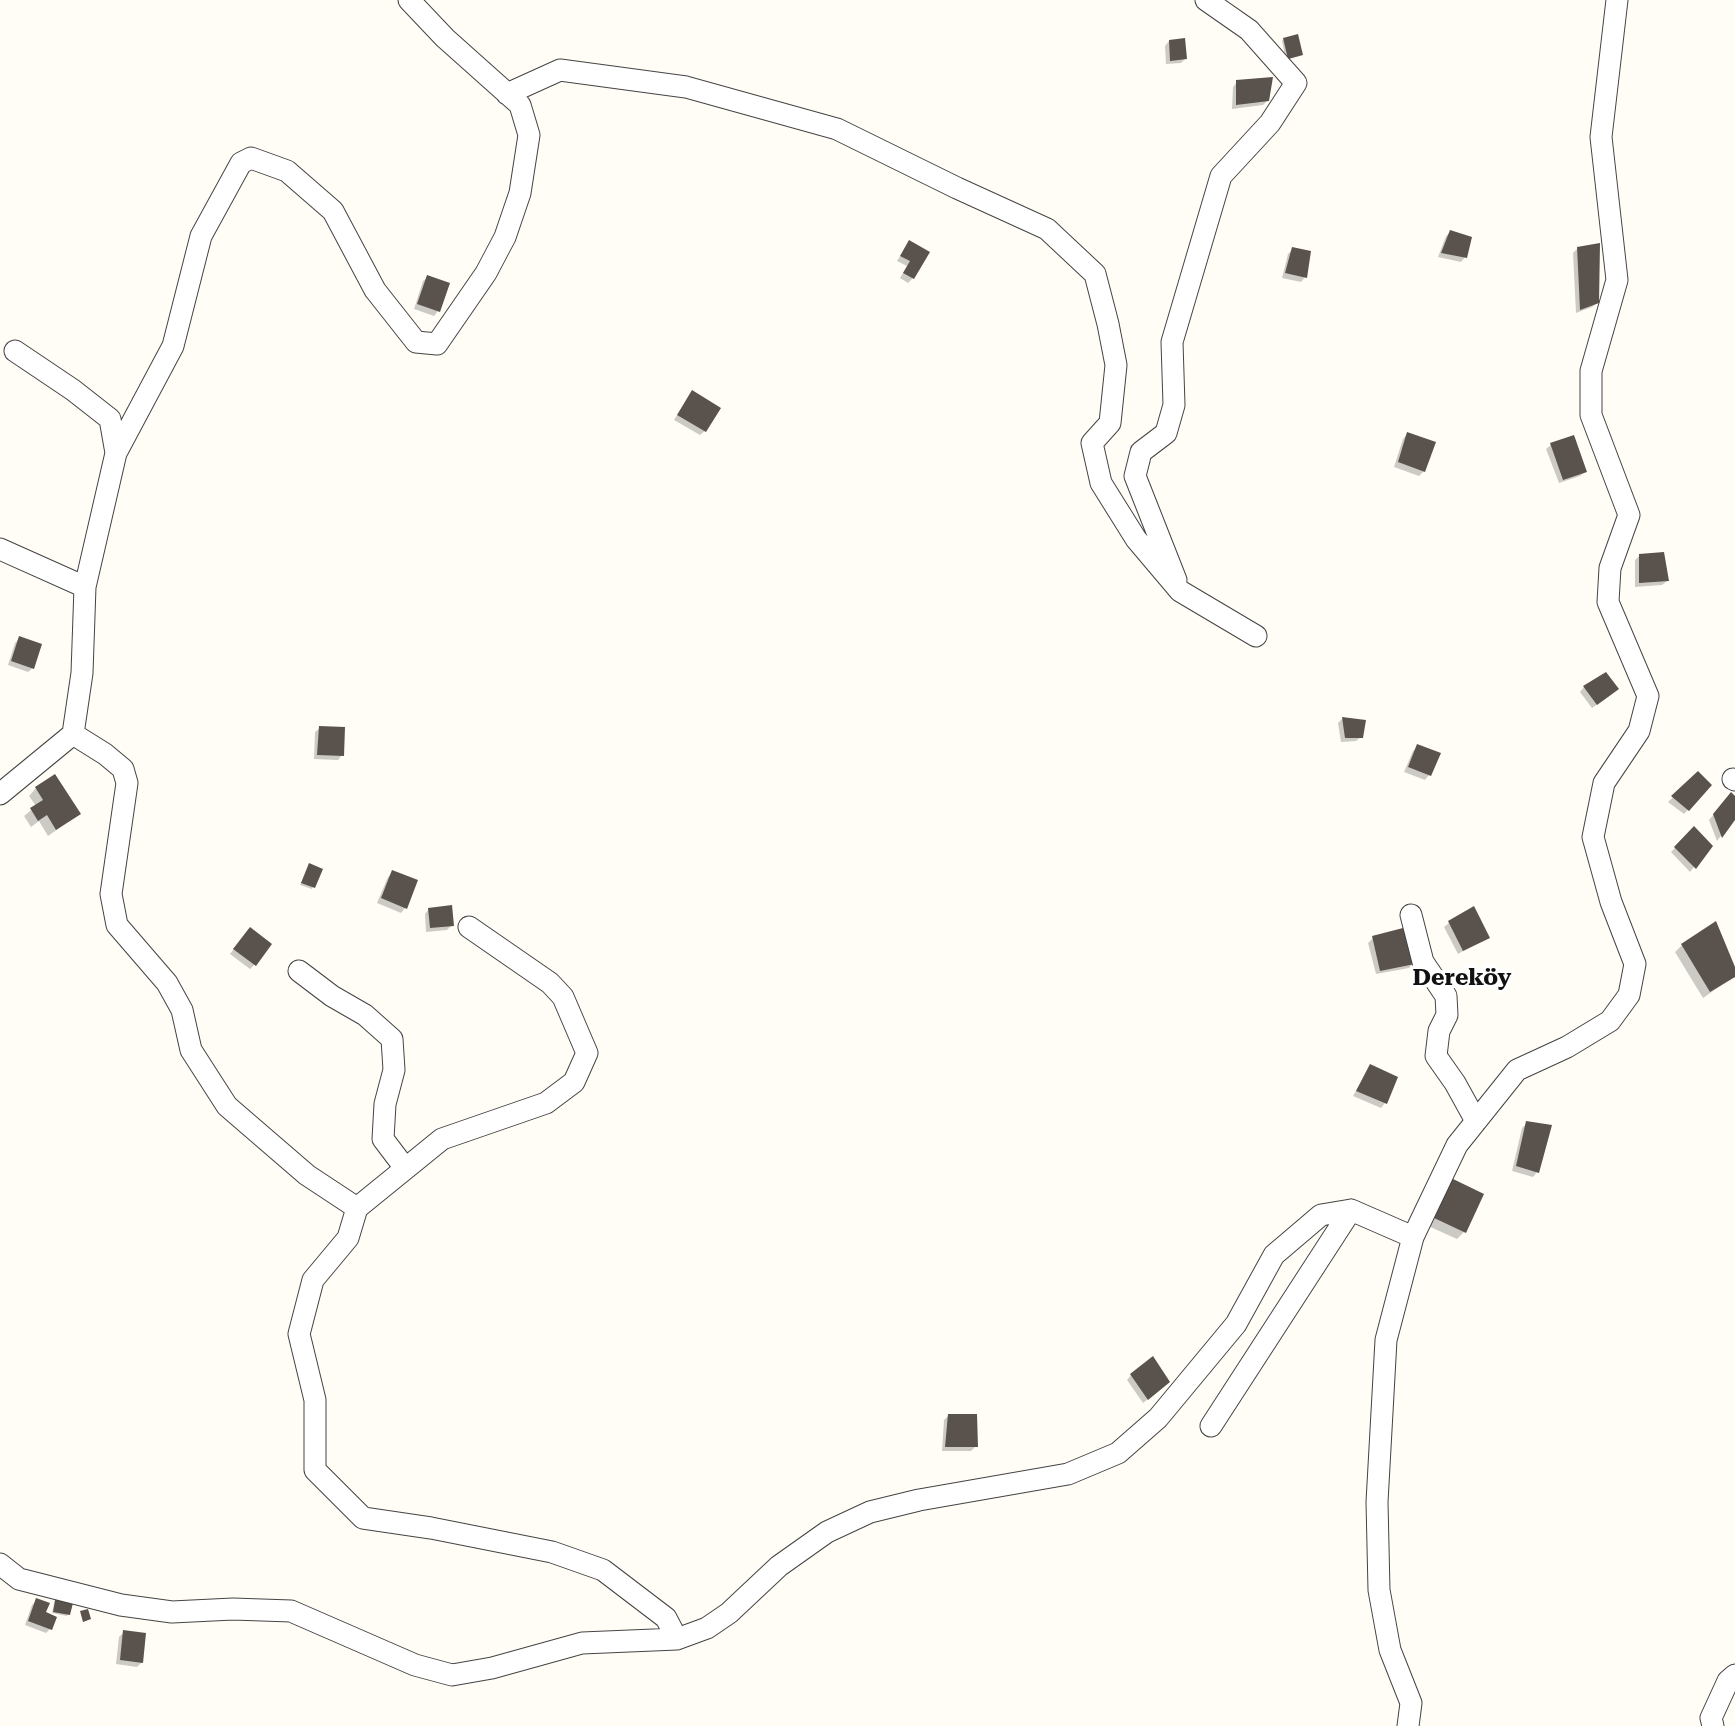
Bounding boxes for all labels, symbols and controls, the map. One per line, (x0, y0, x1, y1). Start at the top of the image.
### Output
district label: Dereköy (1413, 964, 1511, 992)

